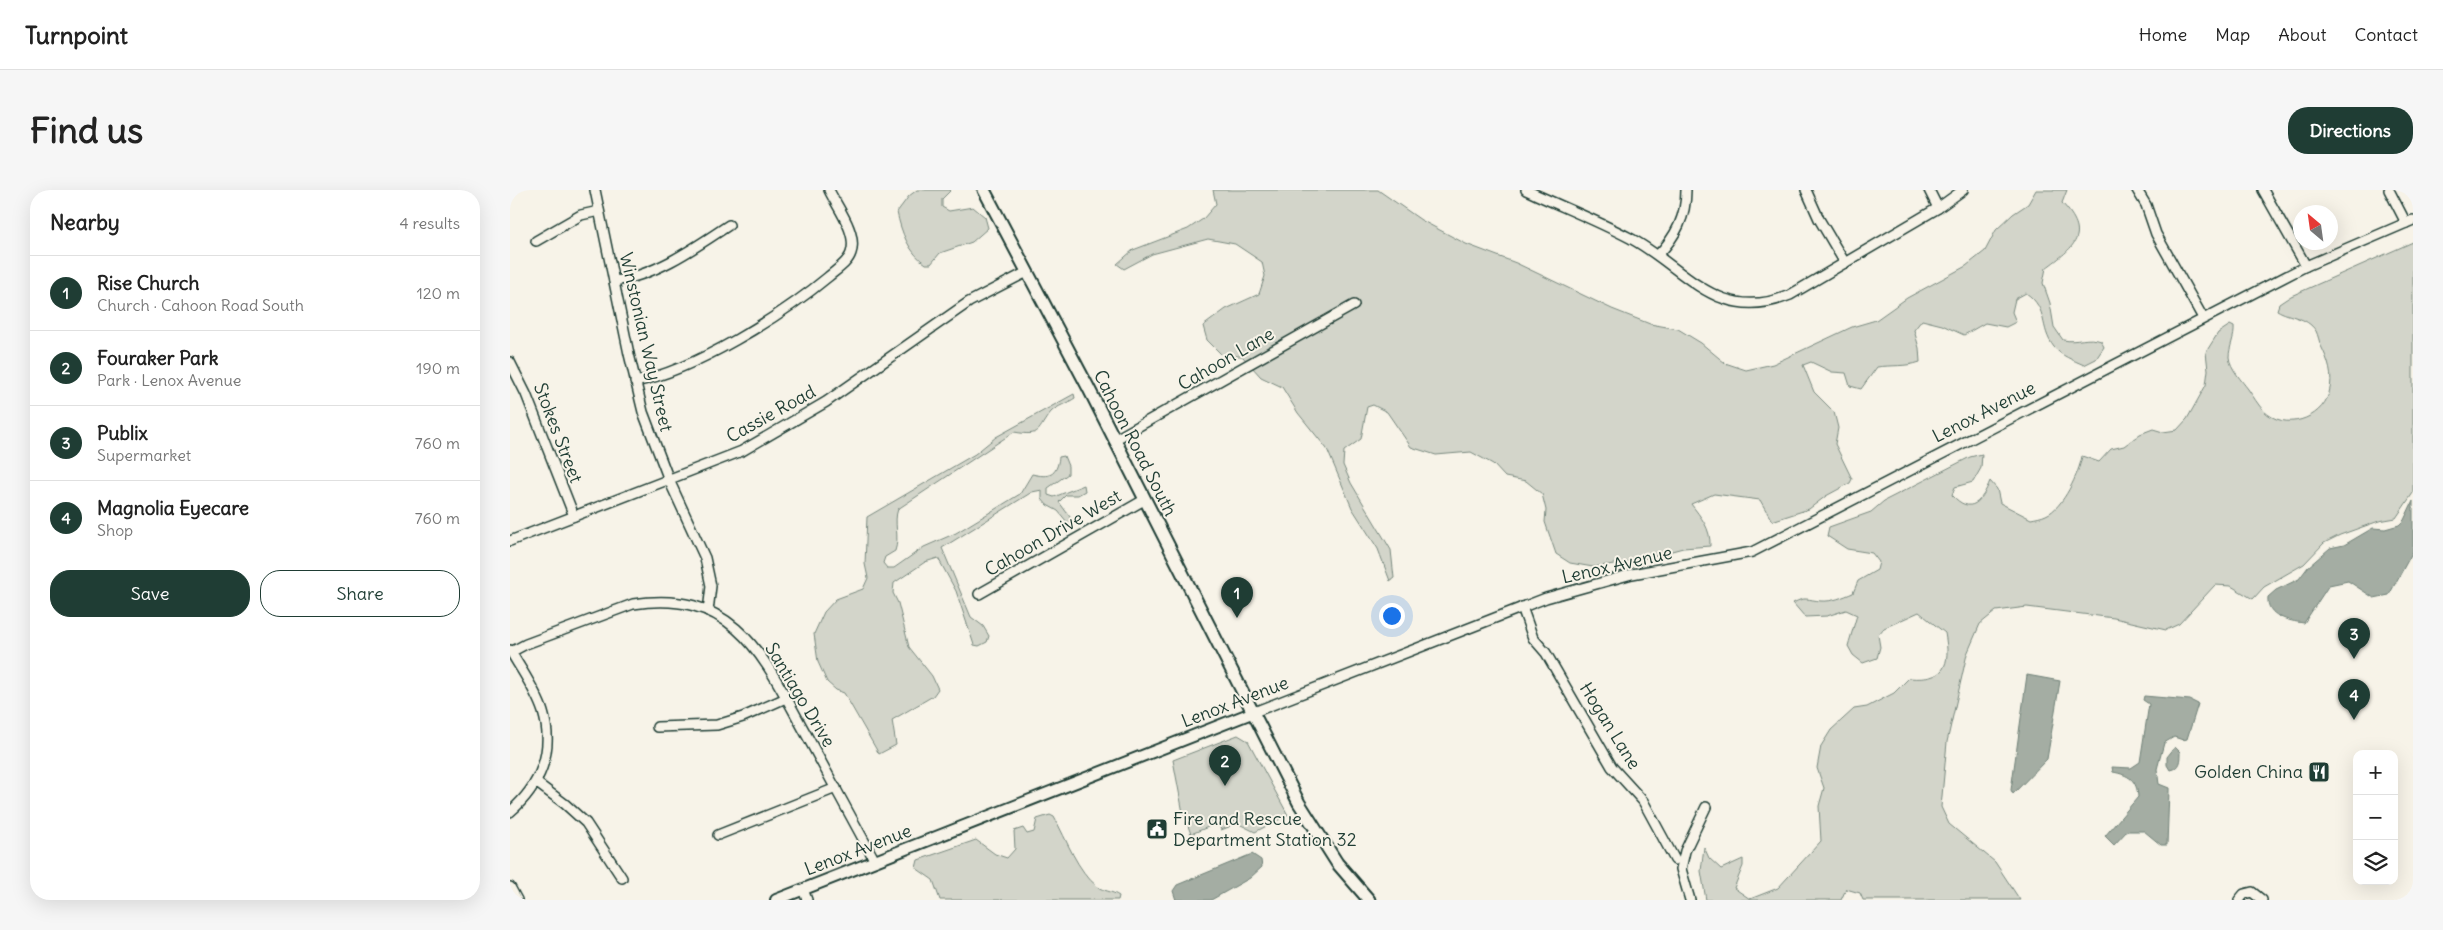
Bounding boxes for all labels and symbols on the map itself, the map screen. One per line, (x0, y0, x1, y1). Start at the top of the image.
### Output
north arrow (2293, 205, 2338, 250)
street label: Winstonian Way Street (615, 250, 678, 434)
street label: Cahoon Lane (1174, 322, 1278, 395)
street label: Cahoon Road South (1089, 366, 1182, 520)
street label: Lenox Avenue (1928, 376, 2039, 447)
street label: Cassie Road (722, 379, 820, 448)
street label: Stokes Street (529, 380, 588, 486)
street label: Cahoon Drive West (980, 484, 1125, 581)
street label: Lenox Avenue (1559, 541, 1674, 588)
pin: 1 (1221, 577, 1253, 618)
your location (1379, 603, 1405, 629)
pin: 3 (2338, 618, 2370, 659)
street label: Santiago Drive (760, 638, 841, 751)
street label: Lenox Avenue (1178, 671, 1292, 732)
street label: Hogan Lane (1575, 678, 1646, 773)
pin: 4 (2338, 679, 2370, 720)
pin: 2 (1209, 745, 1241, 786)
place label: Golden China (2194, 760, 2303, 783)
restaurant icon: Golden China (2307, 760, 2331, 784)
place label: Fire and Rescue Department Station 32 (1173, 807, 1357, 851)
public building icon: Fire and Rescue Department Station 32 (1145, 817, 1169, 841)
street label: Lenox Avenue (801, 819, 915, 880)

